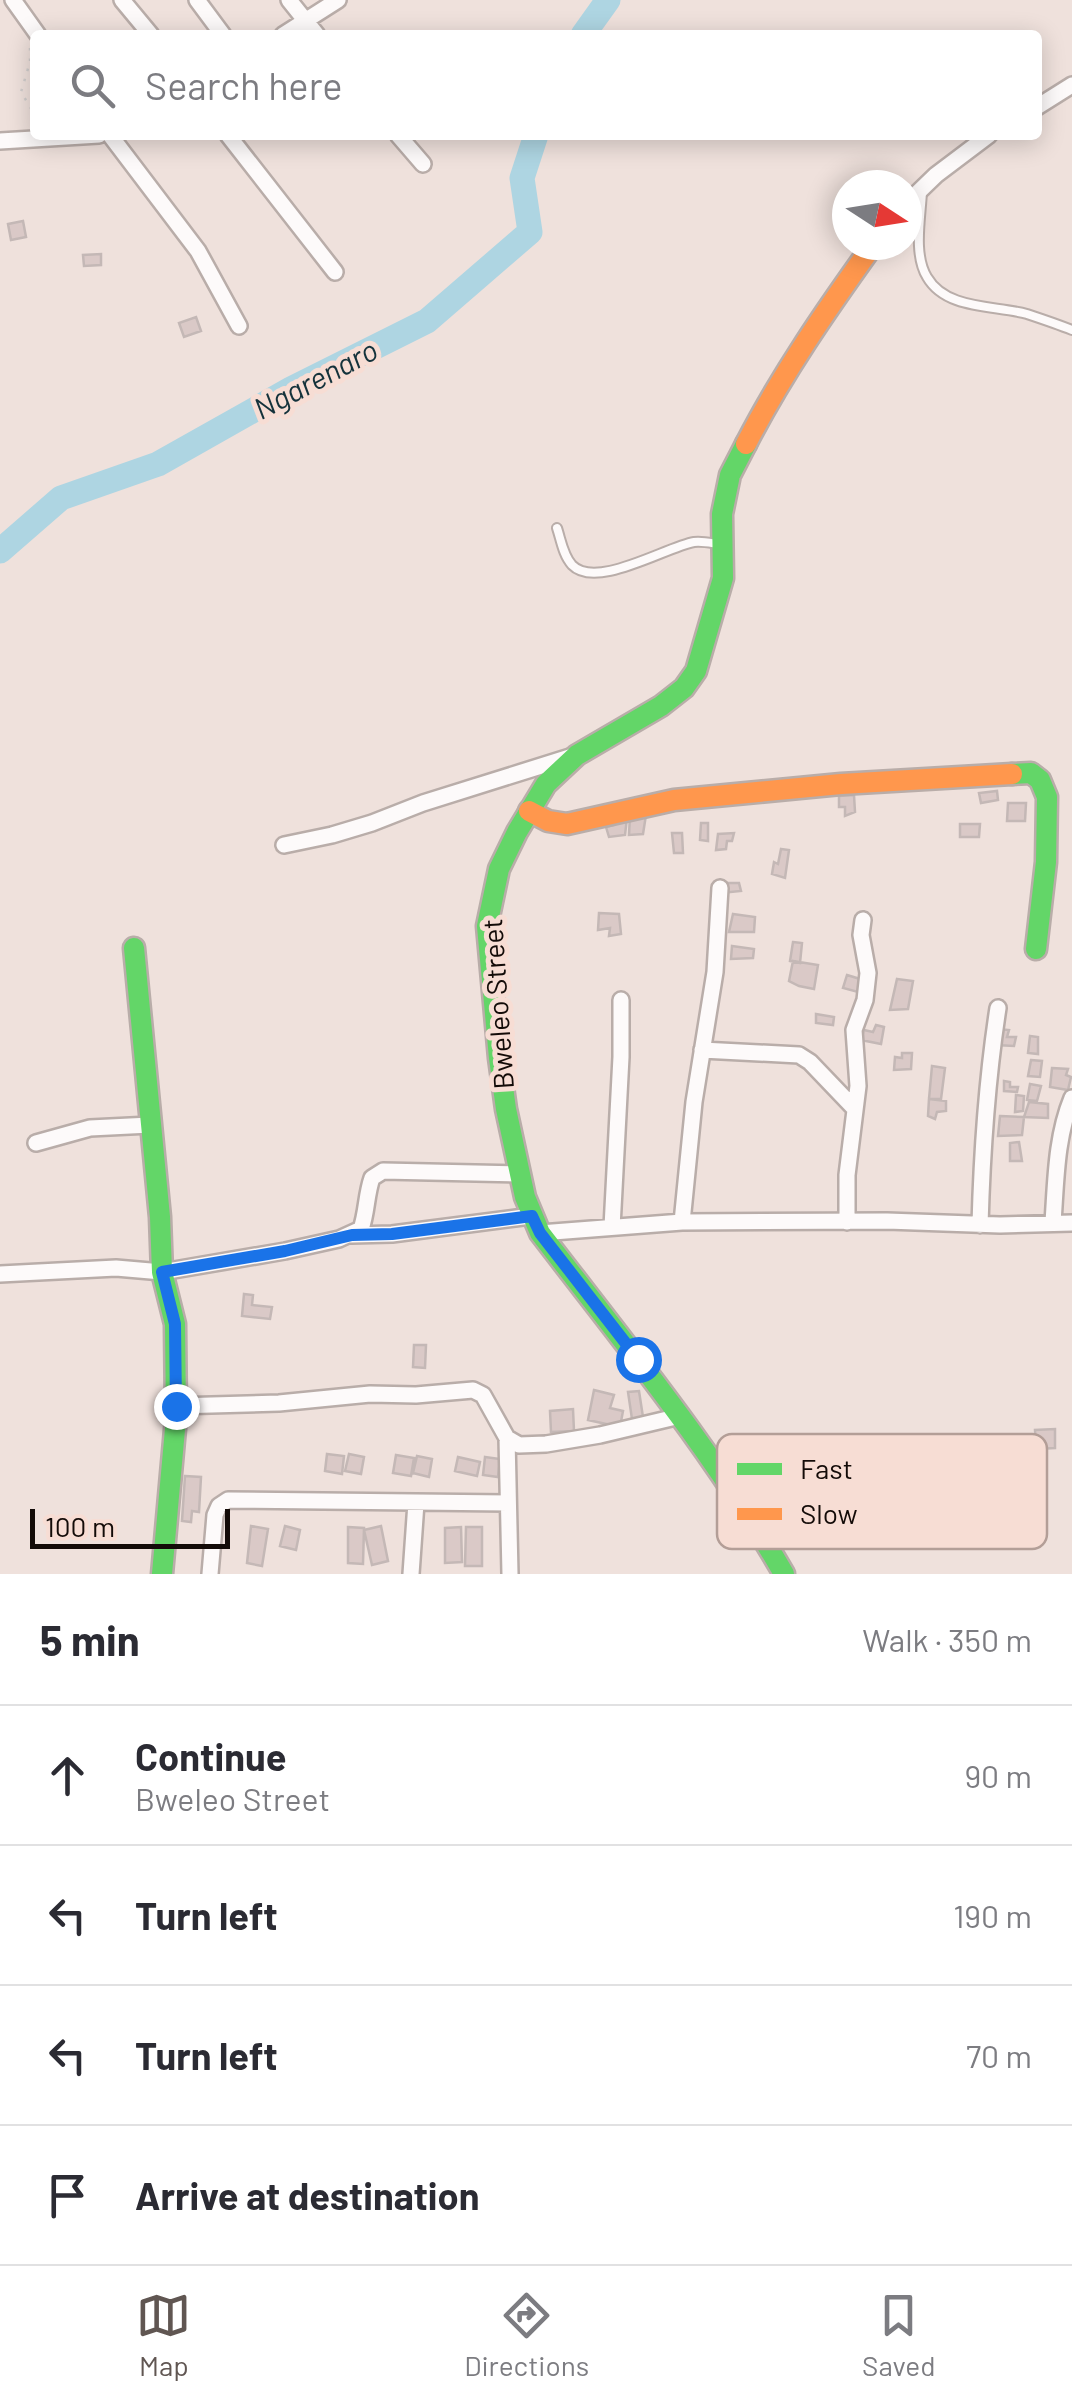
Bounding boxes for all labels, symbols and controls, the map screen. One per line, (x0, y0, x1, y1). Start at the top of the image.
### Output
search box (30, 30, 1042, 140)
icon: search (65, 58, 120, 113)
text: Search here (145, 62, 343, 108)
north arrow (832, 170, 922, 260)
water label: Ngarenaro (247, 331, 383, 426)
street label: Bweleo Street (474, 918, 520, 1090)
route start (616, 1337, 662, 1383)
route end (154, 1384, 200, 1430)
legend (717, 1434, 1047, 1549)
text: Fast (800, 1451, 853, 1485)
text: Slow (800, 1496, 858, 1530)
scale bar (30, 1504, 230, 1548)
text: 100 m (45, 1509, 115, 1543)
text: 5 min (40, 1614, 140, 1664)
text: Walk · 350 m (862, 1620, 1032, 1658)
text: Continue (135, 1733, 286, 1779)
icon: ahead (40, 1748, 95, 1803)
text: 90 m (964, 1756, 1032, 1794)
text: Bweleo Street (135, 1779, 330, 1817)
icon: left (40, 1888, 95, 1943)
text: Turn left (135, 1892, 278, 1938)
text: 190 m (953, 1896, 1032, 1934)
icon: left (40, 2028, 95, 2083)
text: Turn left (135, 2032, 278, 2078)
text: 70 m (966, 2036, 1032, 2074)
icon: arrive (40, 2168, 95, 2223)
text: Arrive at destination (135, 2172, 480, 2218)
tab: Map (136, 2288, 191, 2382)
tab: Directions (464, 2288, 589, 2382)
tab: Saved (862, 2288, 936, 2382)

